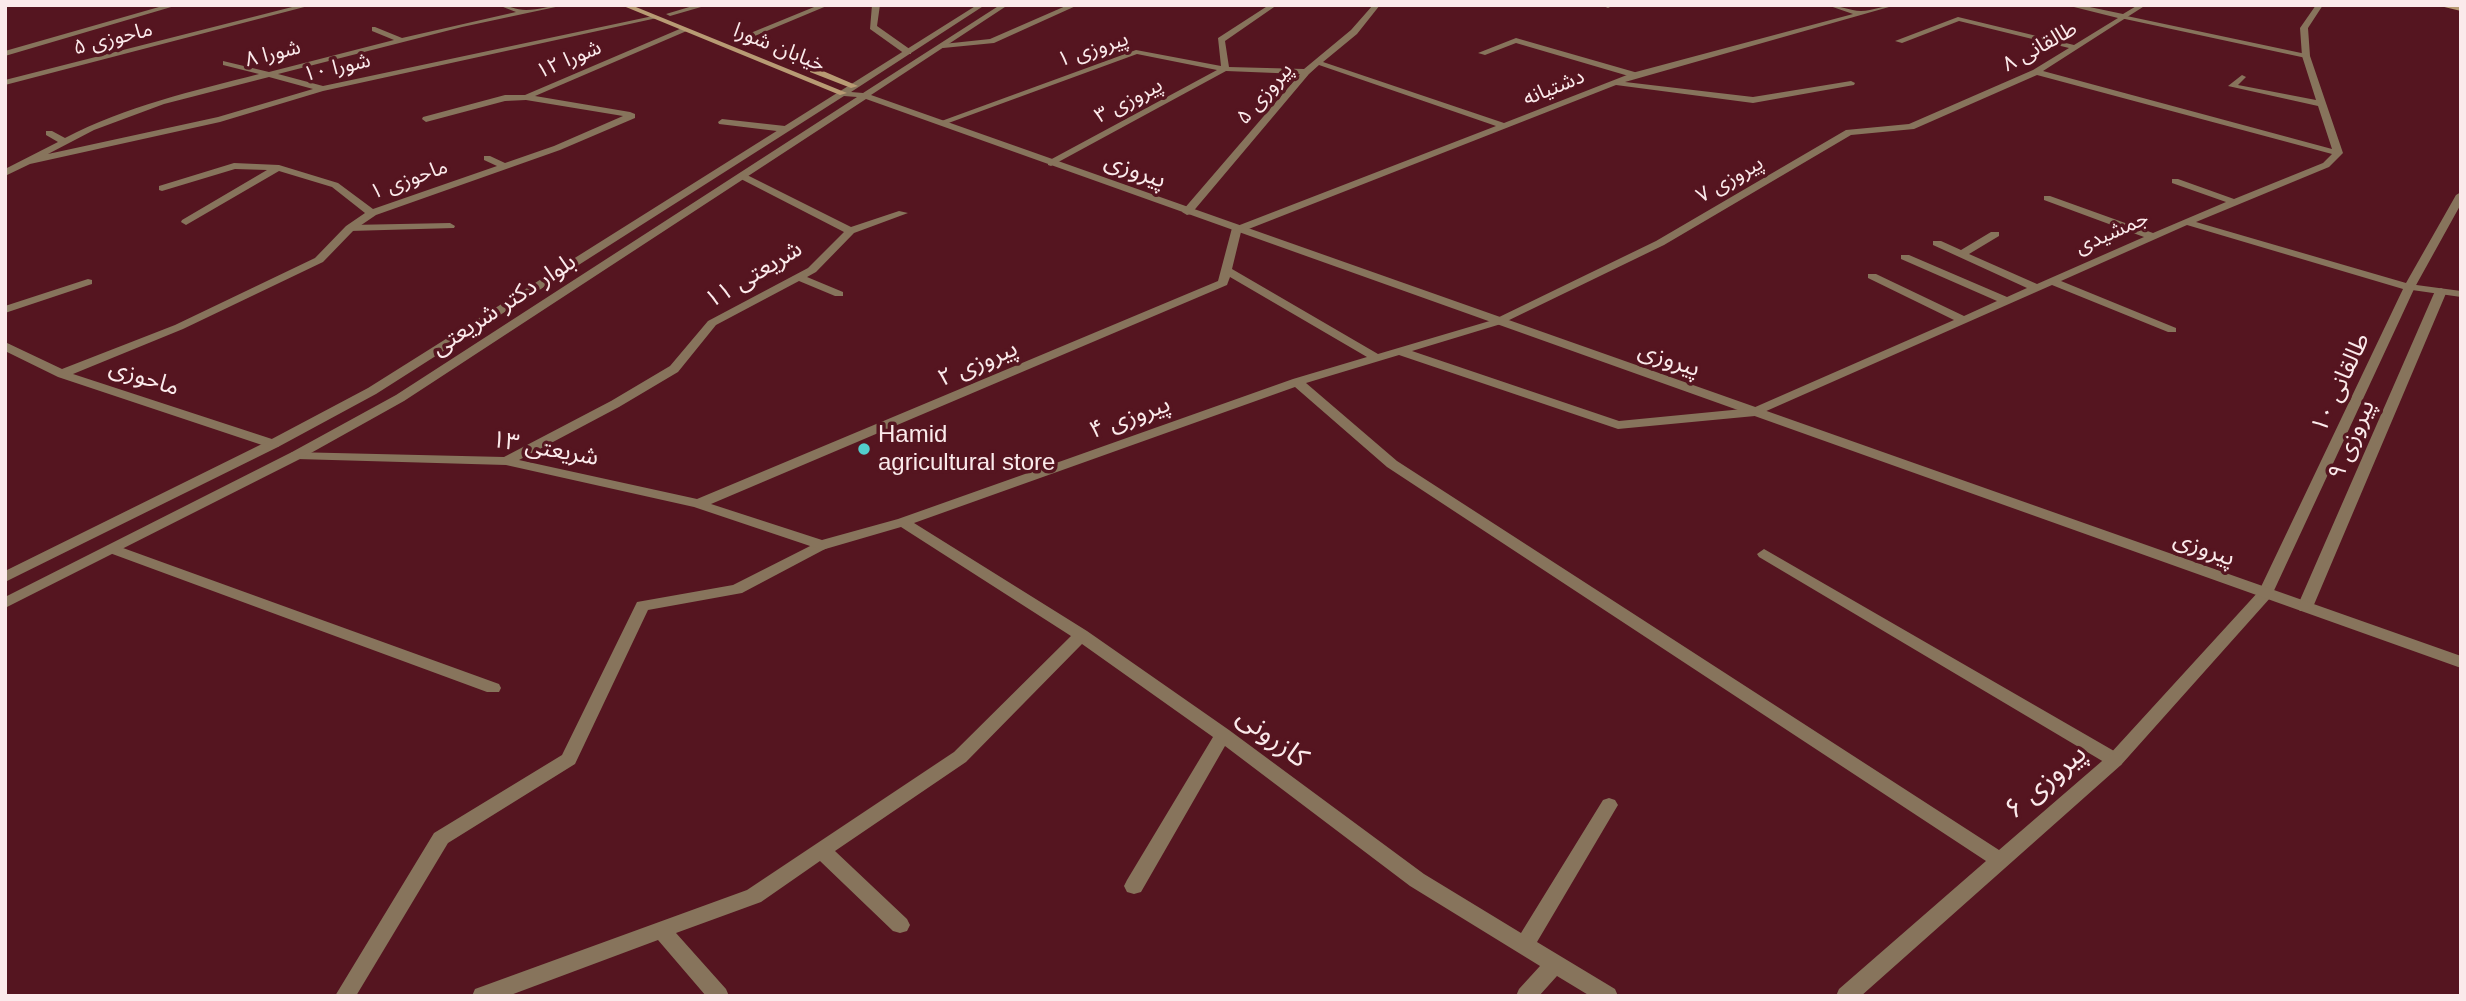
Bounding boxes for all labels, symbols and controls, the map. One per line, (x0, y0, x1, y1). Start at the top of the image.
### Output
street label: طالقانی ۸ (1998, 16, 2082, 78)
street label: ماحوزی ۵ (71, 17, 155, 61)
street label: خیابان شورا (729, 18, 829, 78)
street label: پیروزی ۱ (1054, 27, 1132, 73)
street label: شورا ۸ (243, 35, 303, 73)
street label: شورا ۱۲ (533, 35, 605, 85)
street label: شورا ۱۰ (301, 48, 373, 88)
street label: پیروزی ۵ (1231, 58, 1299, 130)
street label: دشتیانه (1520, 64, 1588, 112)
street label: پیروزی ۳ (1091, 73, 1167, 129)
street label: پیروزی (1100, 147, 1170, 195)
street label: پیروزی ۷ (1692, 151, 1768, 209)
street label: ماحوزی ۱ (367, 154, 451, 206)
street label: جمشیدی (2072, 206, 2152, 260)
street label: شریعتی ۱۱ (700, 235, 808, 315)
street label: بلوار دکتر شریعتی (426, 248, 582, 362)
street label: طالقانی ۱۰ (2305, 329, 2377, 437)
street label: پیروزی ۲ (934, 334, 1022, 394)
street label: پیروزی (1634, 336, 1704, 384)
street label: ماحوزی (105, 353, 183, 403)
street label: پیروزی ۴ (1086, 390, 1174, 446)
street label: پیروزی ۹ (2322, 396, 2382, 484)
place label: Hamid agricultural store (878, 421, 1055, 477)
street label: شریعتی ۱۳ (489, 425, 601, 473)
marker: Hamid agricultural store (856, 441, 872, 457)
street label: پیروزی (2169, 525, 2239, 573)
street label: کازرونی (1230, 700, 1314, 776)
street label: پیروزی ۶ (1998, 737, 2094, 827)

